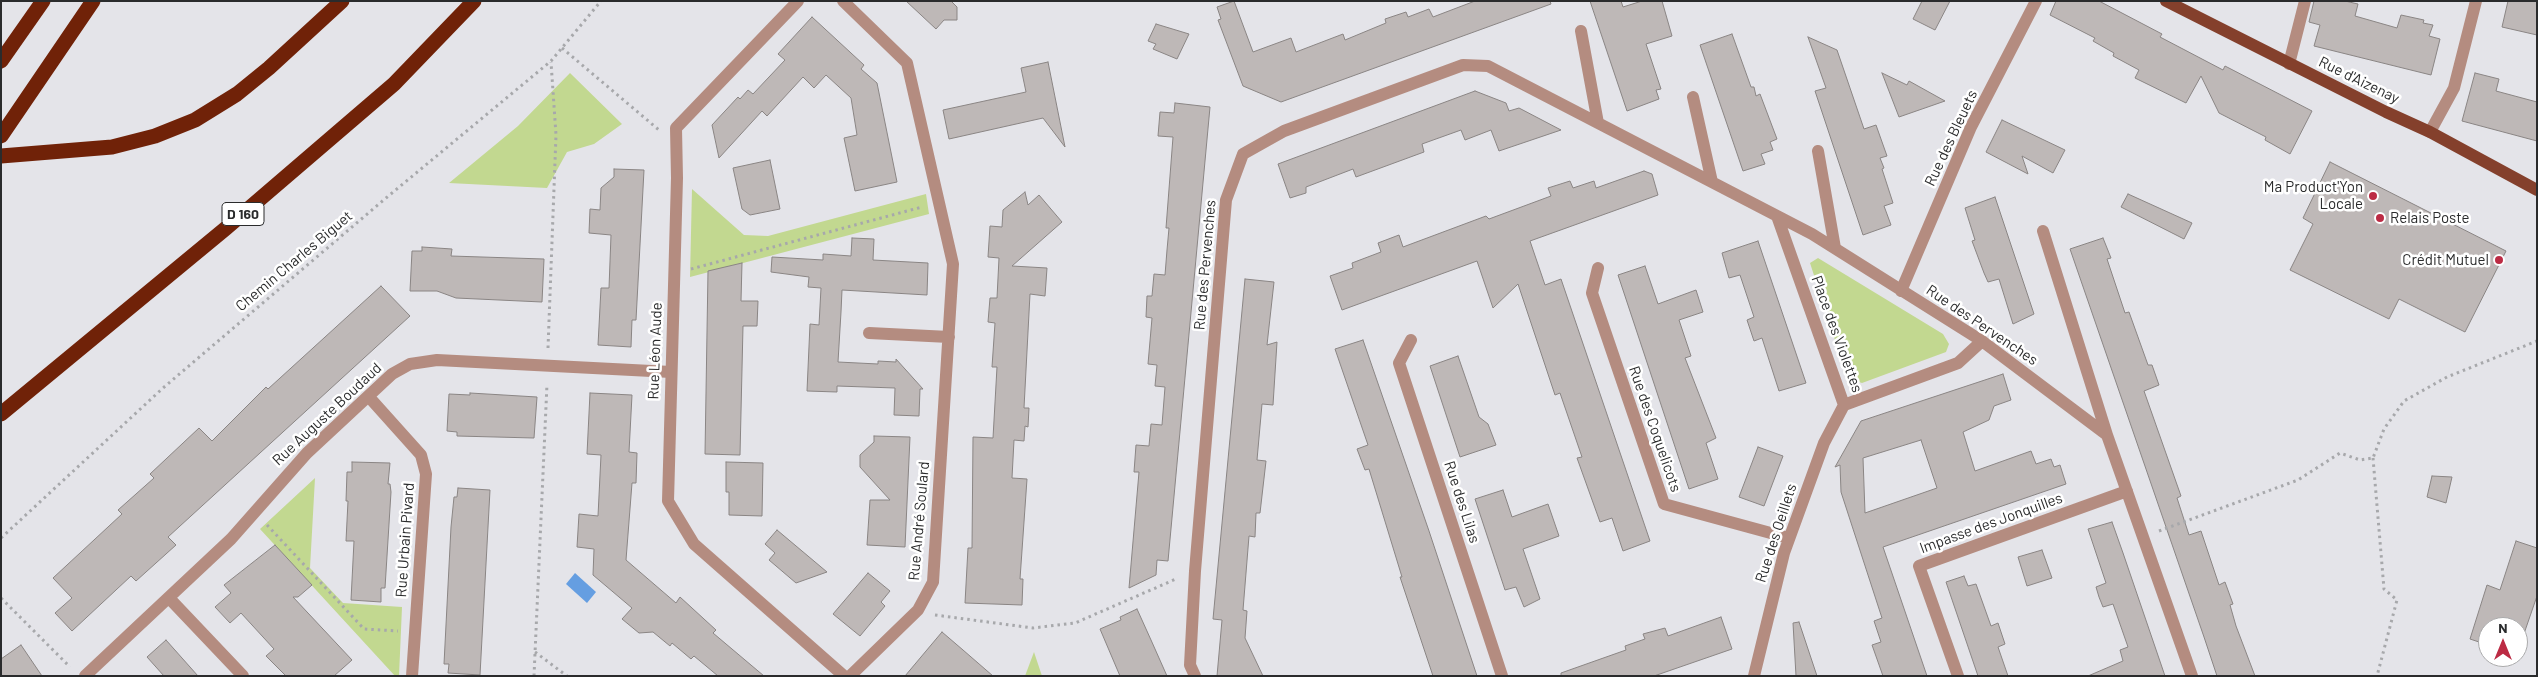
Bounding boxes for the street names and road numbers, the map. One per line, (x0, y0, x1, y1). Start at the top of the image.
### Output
street label: Rue d'Aizenay (2316, 53, 2402, 107)
street label: Rue des Bleuets (1921, 87, 1981, 189)
street label: Rue des Pervenches (1190, 199, 1220, 331)
road number: D 160 (222, 202, 264, 225)
street label: Chemin Charles Biguet (232, 207, 356, 315)
street label: Place des Violettes (1808, 273, 1866, 395)
street label: Rue des Pervenches (1923, 281, 2041, 369)
street label: Rue Léon Aude (644, 302, 666, 400)
street label: Rue Auguste Boudaud (269, 359, 385, 469)
street label: Rue des Coquelicots (1625, 364, 1685, 494)
street label: Rue des Lilas (1440, 459, 1484, 545)
street label: Rue André Soulard (905, 461, 933, 581)
street label: Rue des Oeillets (1752, 481, 1800, 585)
street label: Rue Urbain Pivard (392, 482, 418, 598)
street label: Impasse des Jonquilles (1917, 489, 2065, 557)

